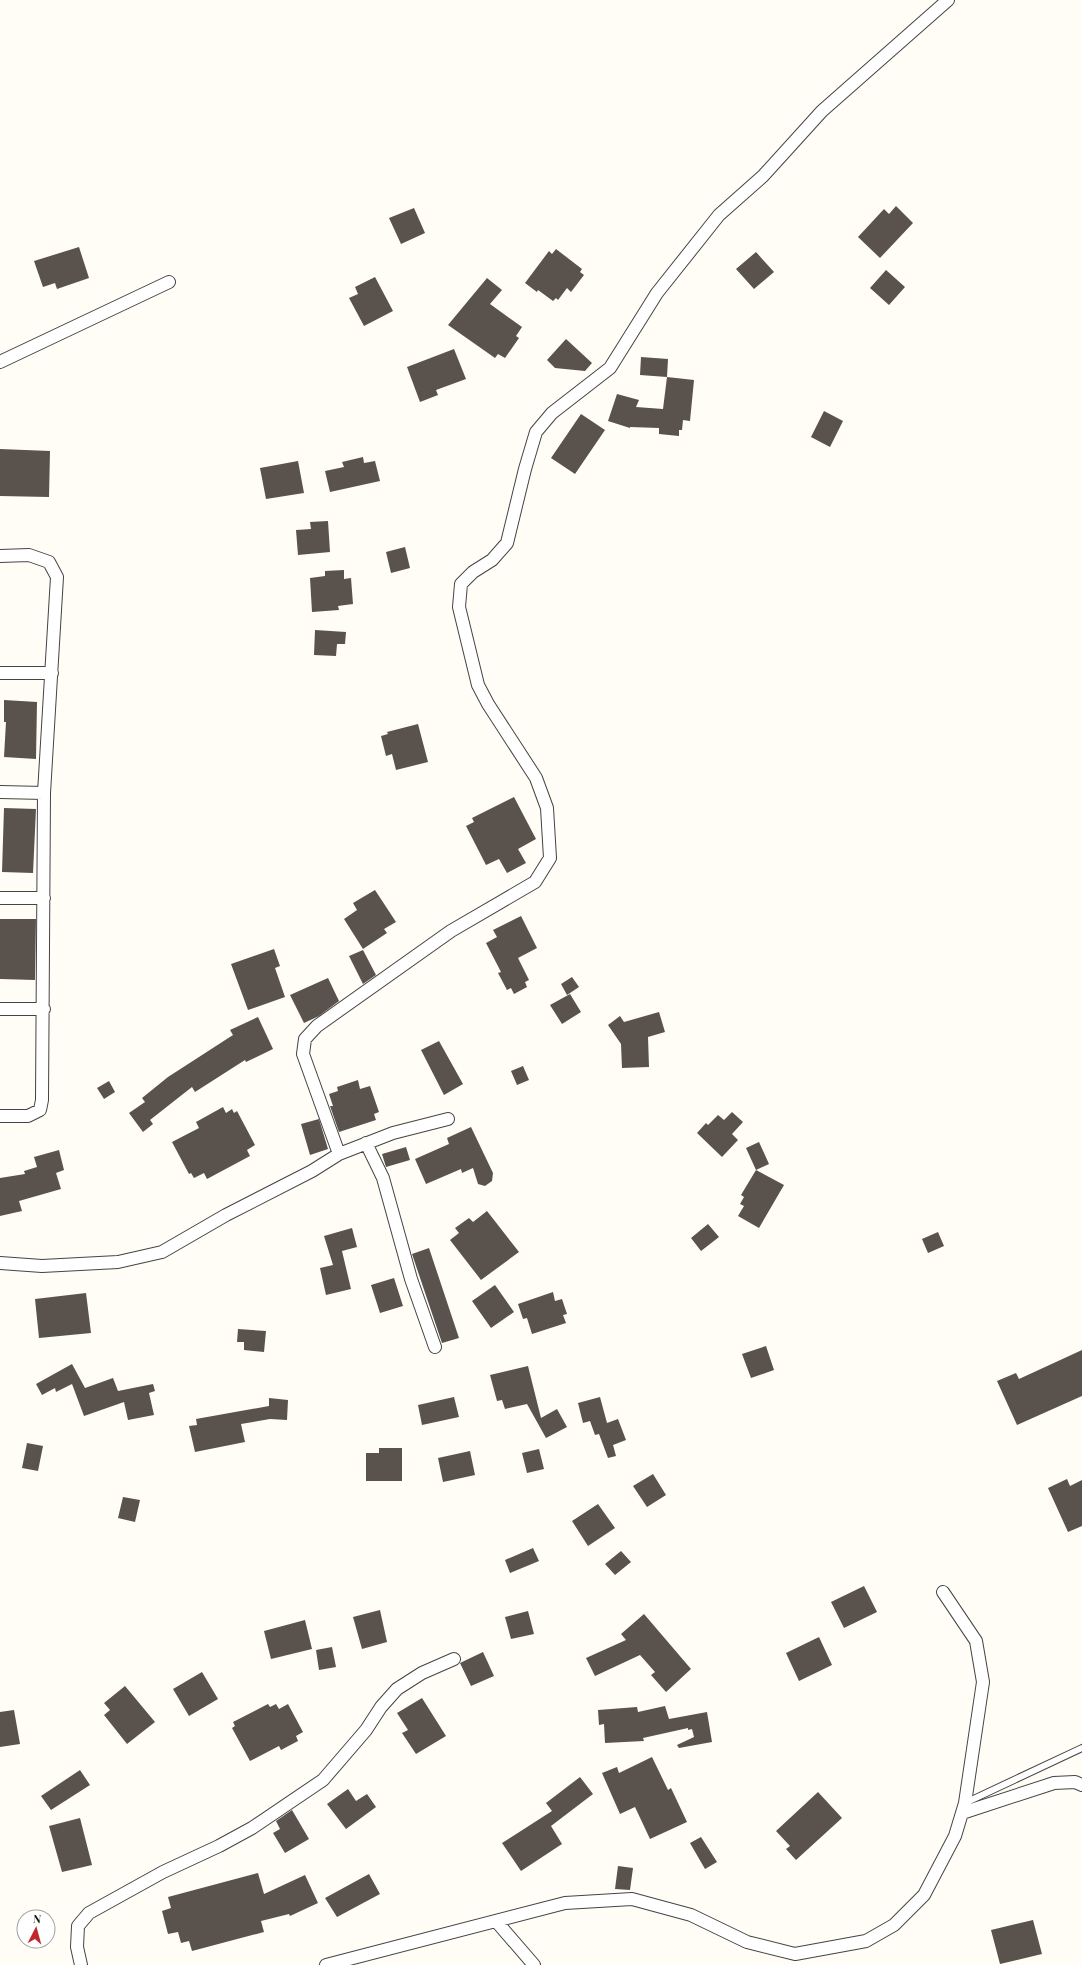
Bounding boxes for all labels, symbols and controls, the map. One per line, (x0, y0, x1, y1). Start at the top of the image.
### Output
north arrow (16, 1909, 56, 1949)
text: N (32, 1911, 42, 1926)

